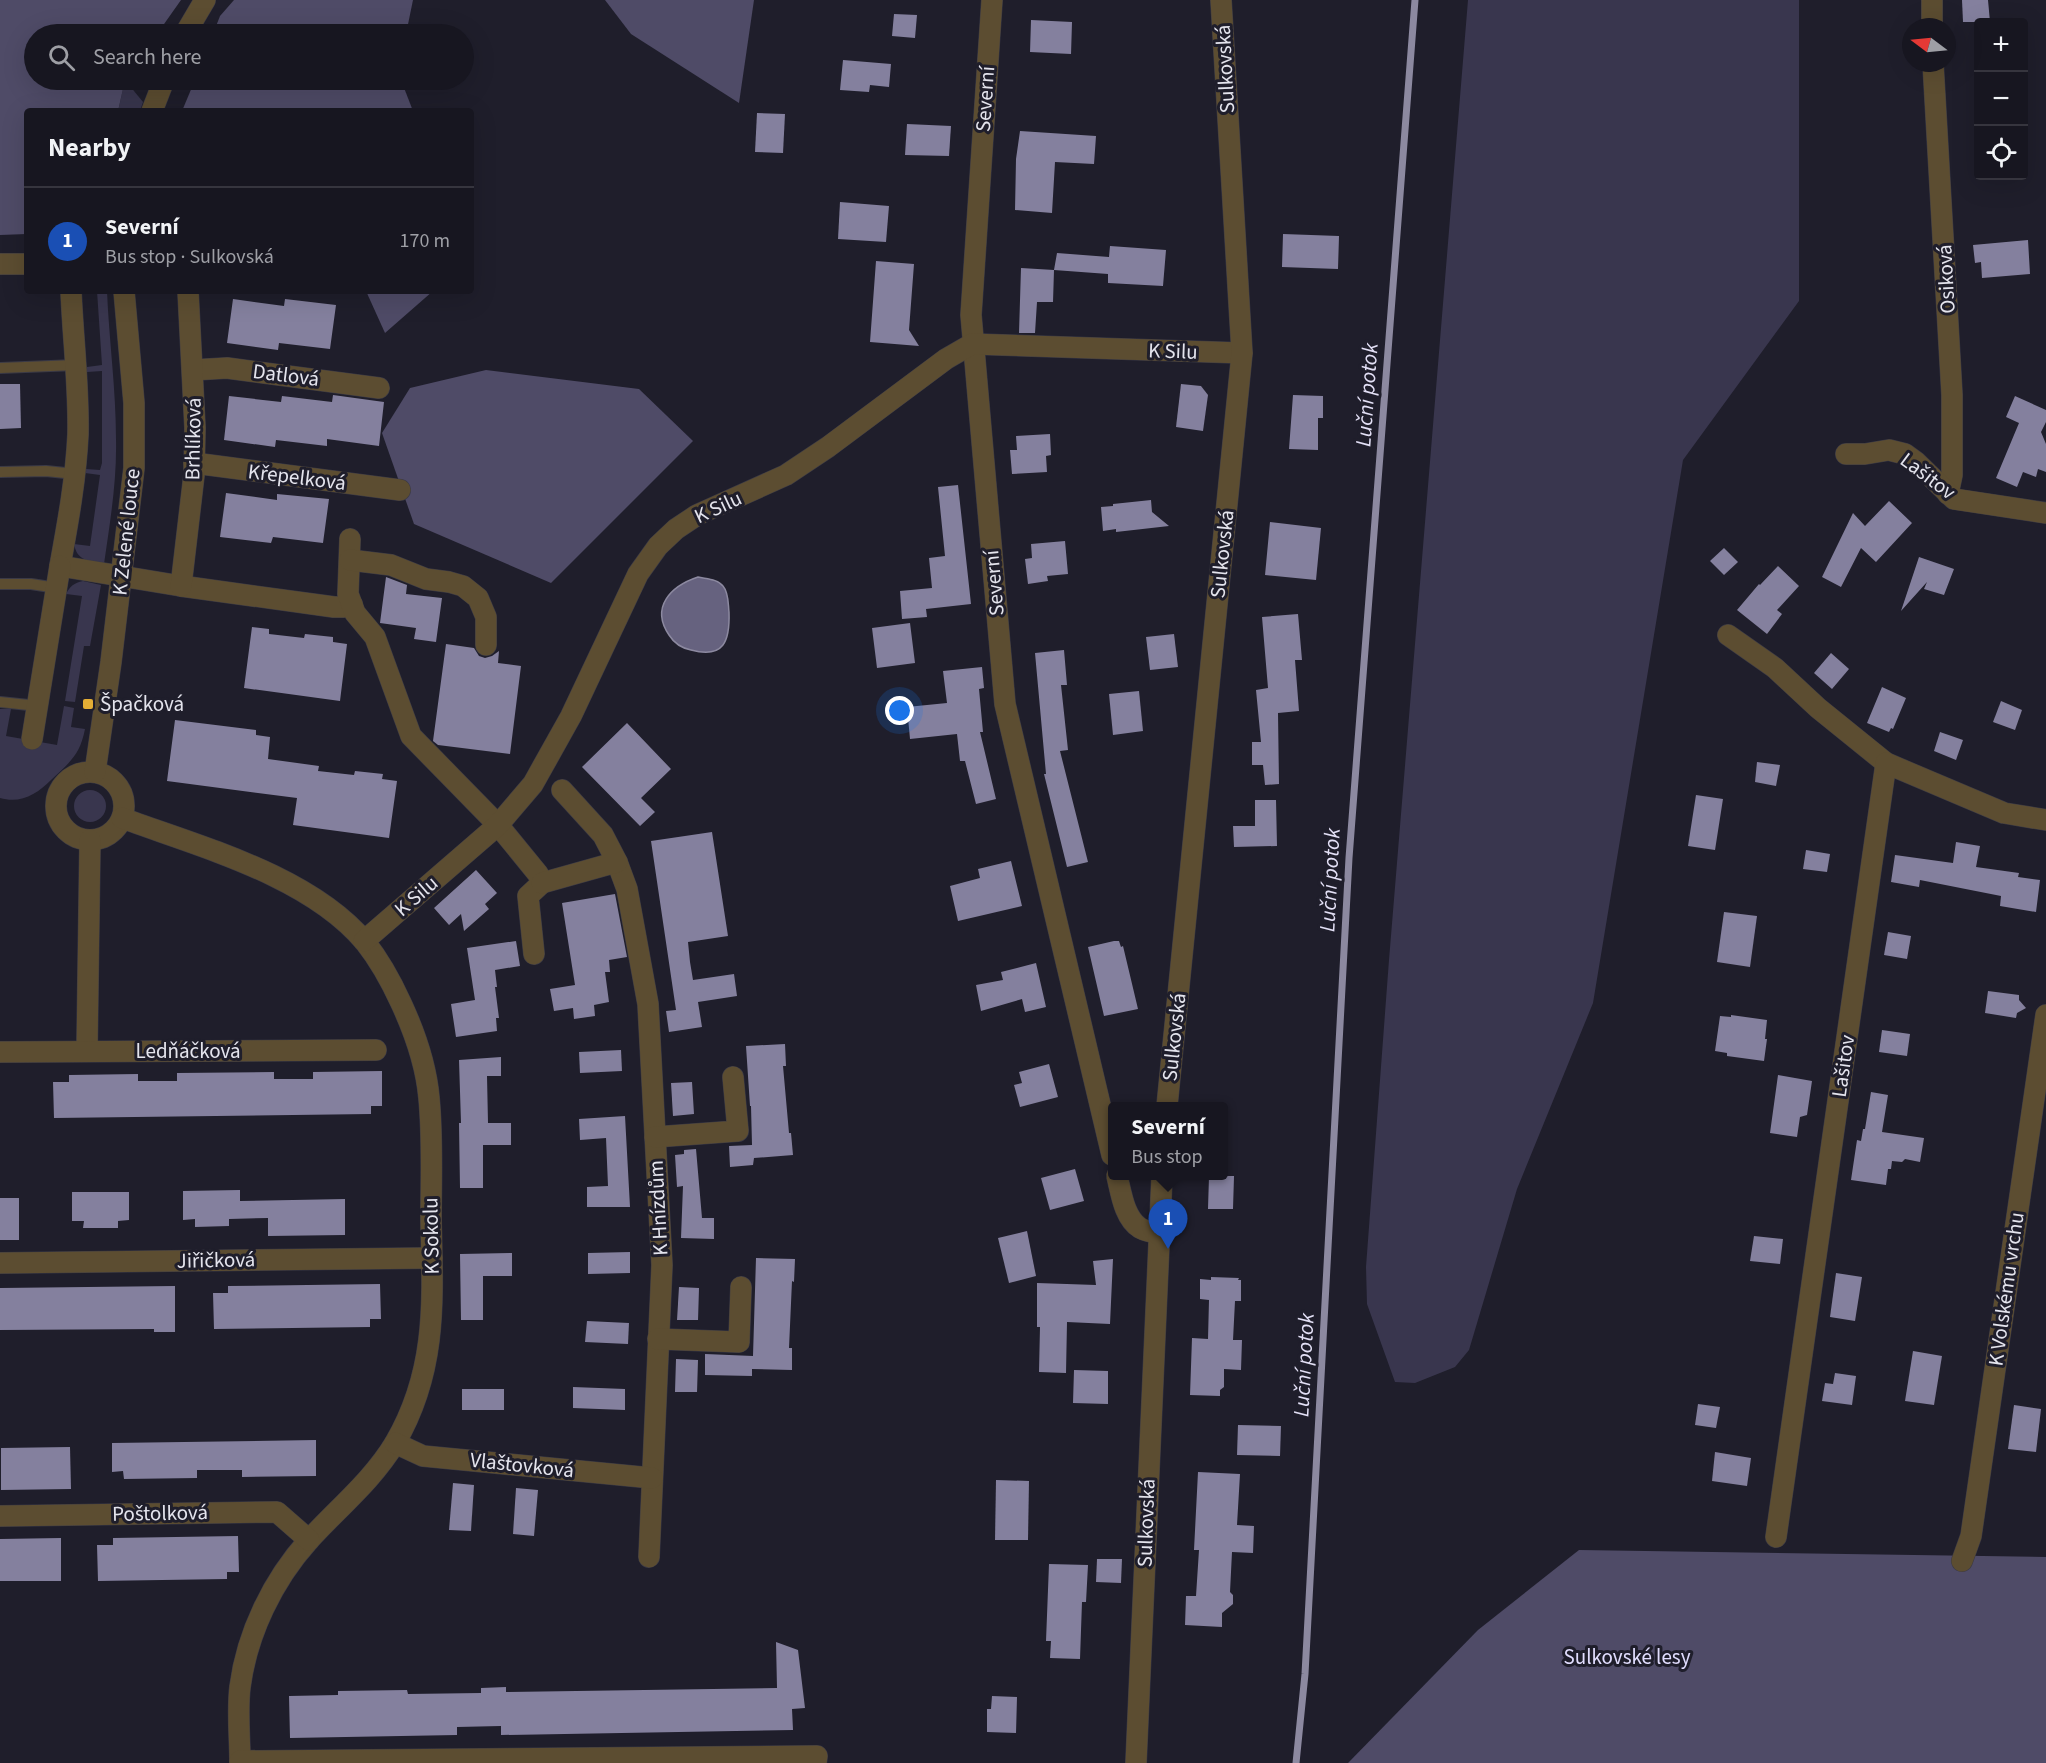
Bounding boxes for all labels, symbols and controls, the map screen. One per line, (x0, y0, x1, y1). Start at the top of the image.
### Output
north arrow (1902, 18, 1956, 72)
map controls (1974, 18, 2028, 180)
button: + (1974, 18, 2028, 72)
search box (24, 24, 474, 90)
street label: Sulkovská (1208, 24, 1242, 114)
icon: search (45, 41, 78, 74)
text: Search here (93, 41, 201, 73)
street label: Severní (968, 64, 1002, 133)
button: − (1974, 72, 2028, 126)
button: locate (1974, 126, 2028, 180)
text: Nearby (48, 129, 131, 166)
text: Severní (105, 211, 179, 243)
text: 1 (62, 227, 73, 255)
text: 170 m (400, 227, 450, 255)
text: Bus stop · Sulkovská (105, 243, 274, 271)
street label: Osiková (1929, 244, 1963, 314)
street label: K Silu (1148, 335, 1198, 367)
water label: Luční potok (1347, 342, 1387, 448)
street label: Datlová (251, 356, 321, 394)
street label: Brhlíková (177, 397, 209, 481)
street label: Lašitov (1894, 445, 1962, 507)
street label: Křepelková (246, 456, 348, 498)
street label: K Zelené louce (104, 467, 148, 597)
street label: K Silu (689, 483, 747, 531)
street label: Sulkovská (1202, 508, 1242, 600)
street label: Severní (976, 548, 1012, 617)
place label: Špačková (100, 689, 184, 719)
your location (885, 696, 914, 725)
marker: Špačková (81, 697, 95, 711)
water label: Luční potok (1311, 827, 1349, 933)
street label: K Silu (387, 868, 445, 924)
street label: Sulkovská (1154, 991, 1194, 1083)
street label: Lašitov (1824, 1033, 1862, 1099)
street label: Ledňáčková (136, 1036, 240, 1066)
popup (1108, 1102, 1228, 1180)
text: Severní (1131, 1111, 1205, 1143)
text: Bus stop (1131, 1143, 1203, 1171)
street label: K Hnízdům (641, 1159, 675, 1257)
street label: K Sokolu (415, 1197, 447, 1275)
pin: 1 (1148, 1200, 1188, 1249)
street label: K Volskému vrchu (1980, 1210, 2032, 1368)
street label: Jiřičková (176, 1244, 256, 1276)
water label: Luční potok (1285, 1312, 1323, 1418)
street label: Vlaštovková (469, 1445, 575, 1485)
street label: Sulkovská (1129, 1478, 1163, 1568)
street label: Poštolková (112, 1497, 208, 1529)
park label: Sulkovské lesy (1564, 1642, 1691, 1672)

